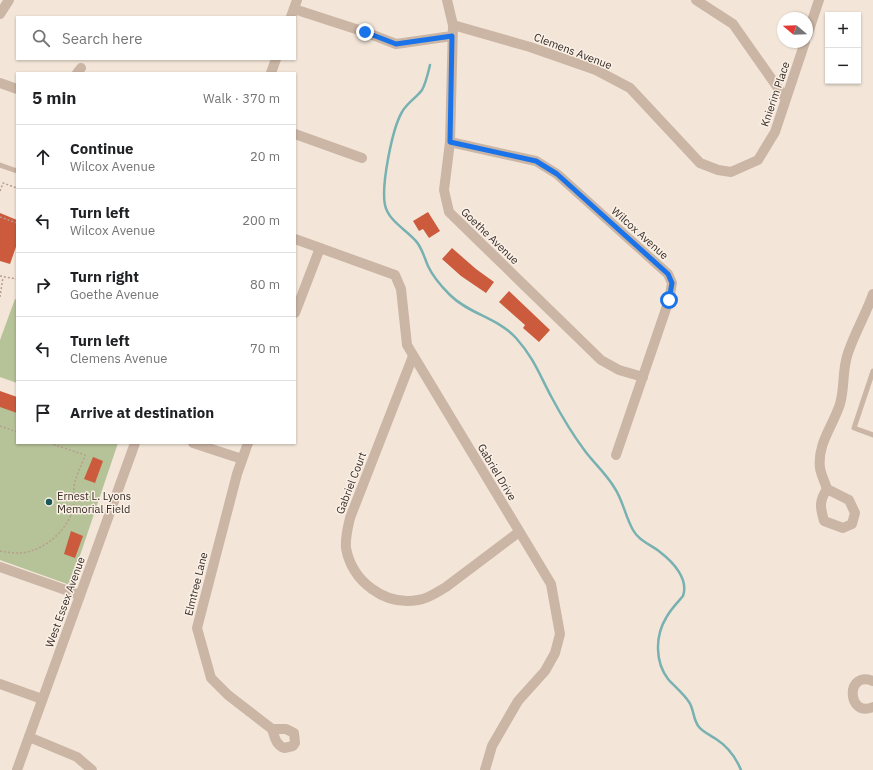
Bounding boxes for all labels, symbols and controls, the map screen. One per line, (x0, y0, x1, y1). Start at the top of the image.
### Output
north arrow (777, 12, 813, 48)
map controls (825, 12, 861, 84)
button: + (825, 12, 861, 48)
search box (16, 16, 296, 60)
route end (356, 23, 374, 41)
icon: search (30, 27, 52, 49)
text: Search here (62, 29, 142, 48)
street label: Clemens Avenue (532, 30, 614, 72)
button: − (825, 48, 861, 84)
street label: Knierim Place (757, 60, 793, 128)
text: 5 min (32, 87, 76, 109)
text: Walk · 370 m (203, 90, 280, 107)
text: Continue (70, 139, 134, 158)
icon: ahead (32, 146, 54, 168)
text: 20 m (250, 148, 280, 165)
text: Wilcox Avenue (70, 158, 155, 175)
text: Turn left (70, 203, 130, 222)
street label: Wilcox Avenue (609, 204, 671, 262)
street label: Goethe Avenue (458, 205, 522, 267)
icon: left (32, 210, 54, 232)
text: 200 m (242, 212, 280, 229)
text: Wilcox Avenue (70, 222, 155, 239)
text: Turn right (70, 267, 139, 286)
icon: right (32, 274, 54, 296)
text: 80 m (250, 276, 280, 293)
text: Goethe Avenue (70, 286, 159, 303)
route start (660, 291, 678, 309)
text: Turn left (70, 331, 130, 350)
icon: left (32, 338, 54, 360)
text: 70 m (250, 340, 280, 357)
text: Clemens Avenue (70, 350, 167, 367)
icon: arrive (32, 402, 54, 424)
text: Arrive at destination (70, 403, 214, 422)
street label: Gabriel Drive (475, 441, 519, 503)
street label: Gabriel Court (333, 450, 369, 516)
place label: Ernest L. Lyons Memorial Field (57, 489, 131, 516)
marker: Ernest L. Lyons Memorial Field (44, 497, 54, 507)
street label: Elmtree Lane (181, 551, 211, 617)
street label: West Essex Avenue (42, 555, 88, 649)

